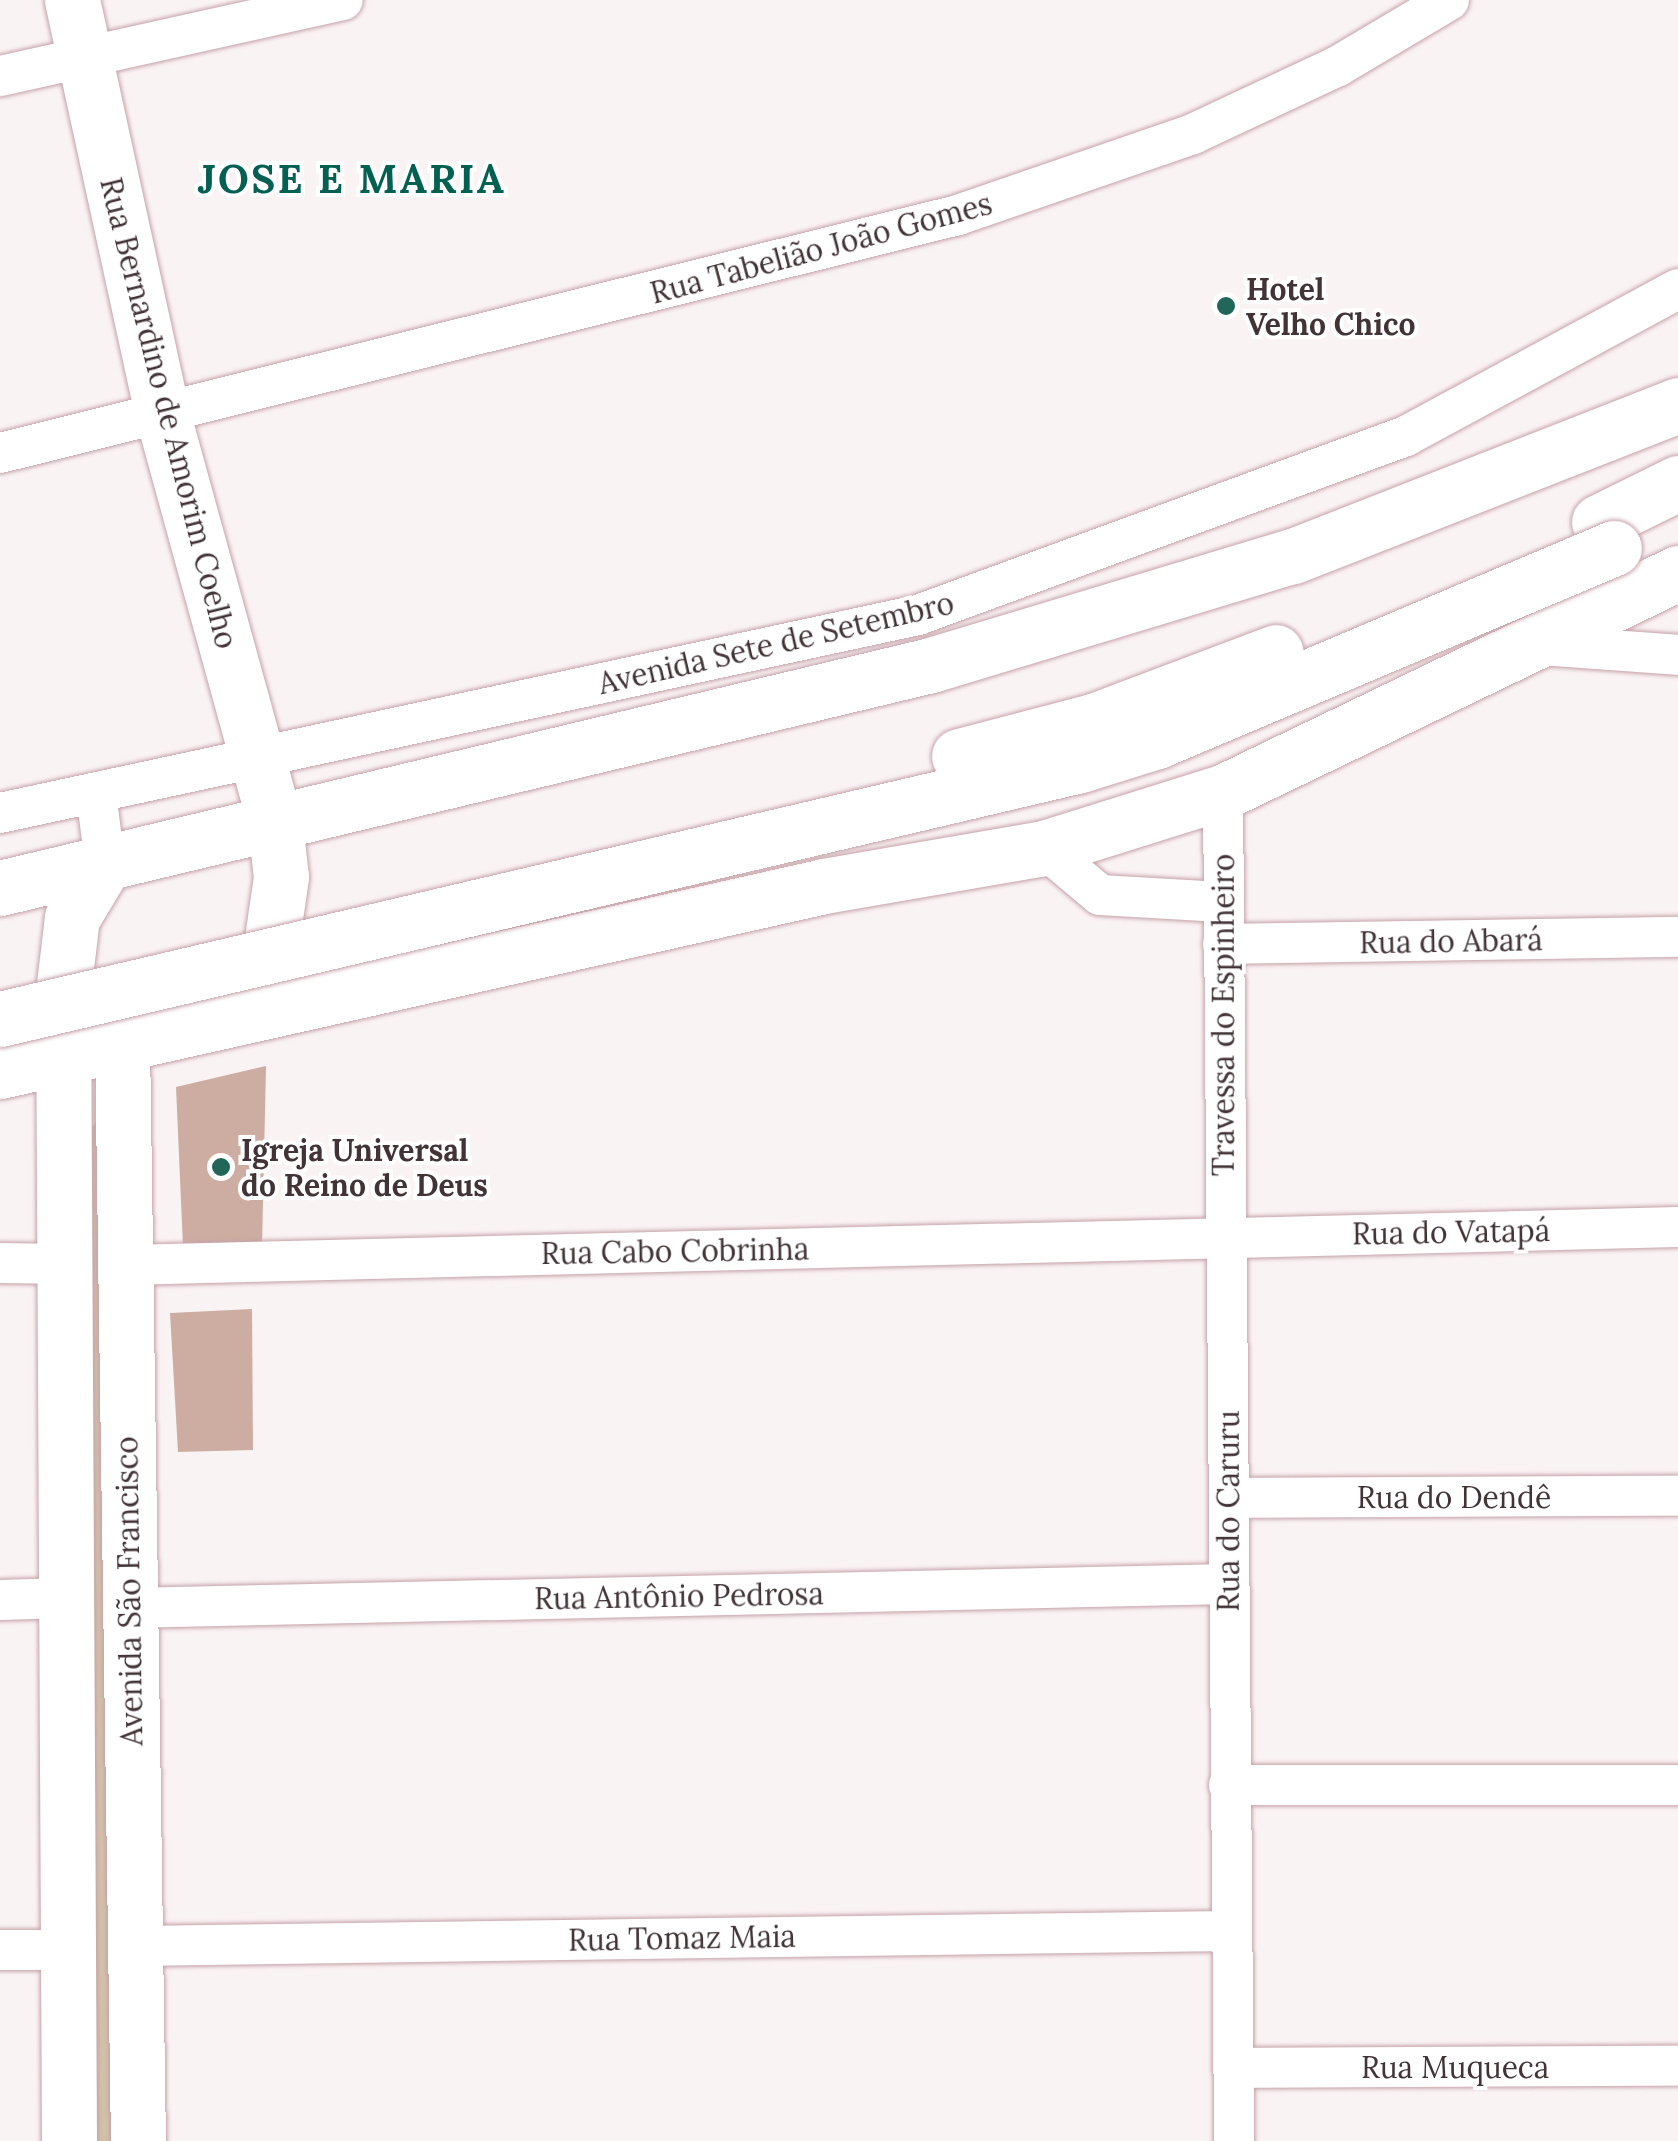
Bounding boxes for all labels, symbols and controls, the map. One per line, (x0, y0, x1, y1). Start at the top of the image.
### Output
district label: JOSE E MARIA (198, 155, 506, 203)
street label: Rua Bernardino de Amorim Coelho (93, 174, 245, 652)
street label: Rua Tabelião João Gomes (646, 185, 996, 311)
place label: Hotel Velho Chico (1246, 271, 1415, 342)
marker: Hotel Velho Chico (1215, 295, 1237, 317)
street label: Avenida Sete de Setembro (595, 585, 957, 701)
street label: Travessa do Espinheiro (1205, 854, 1241, 1176)
street label: Rua do Abará (1359, 921, 1543, 961)
place label: Igreja Universal do Reino de Deus (241, 1132, 488, 1202)
marker: Igreja Universal do Reino de Deus (210, 1156, 232, 1178)
street label: Rua do Vatapá (1352, 1212, 1550, 1252)
street label: Rua Cabo Cobrinha (540, 1231, 810, 1271)
street label: Rua do Caruru (1210, 1410, 1246, 1612)
street label: Avenida São Francisco (108, 1436, 150, 1746)
street label: Rua do Dendê (1357, 1479, 1551, 1515)
street label: Rua Antônio Pedrosa (534, 1575, 824, 1617)
street label: Rua Tomaz Maia (568, 1918, 796, 1958)
street label: Rua Muqueca (1361, 2049, 1549, 2085)

